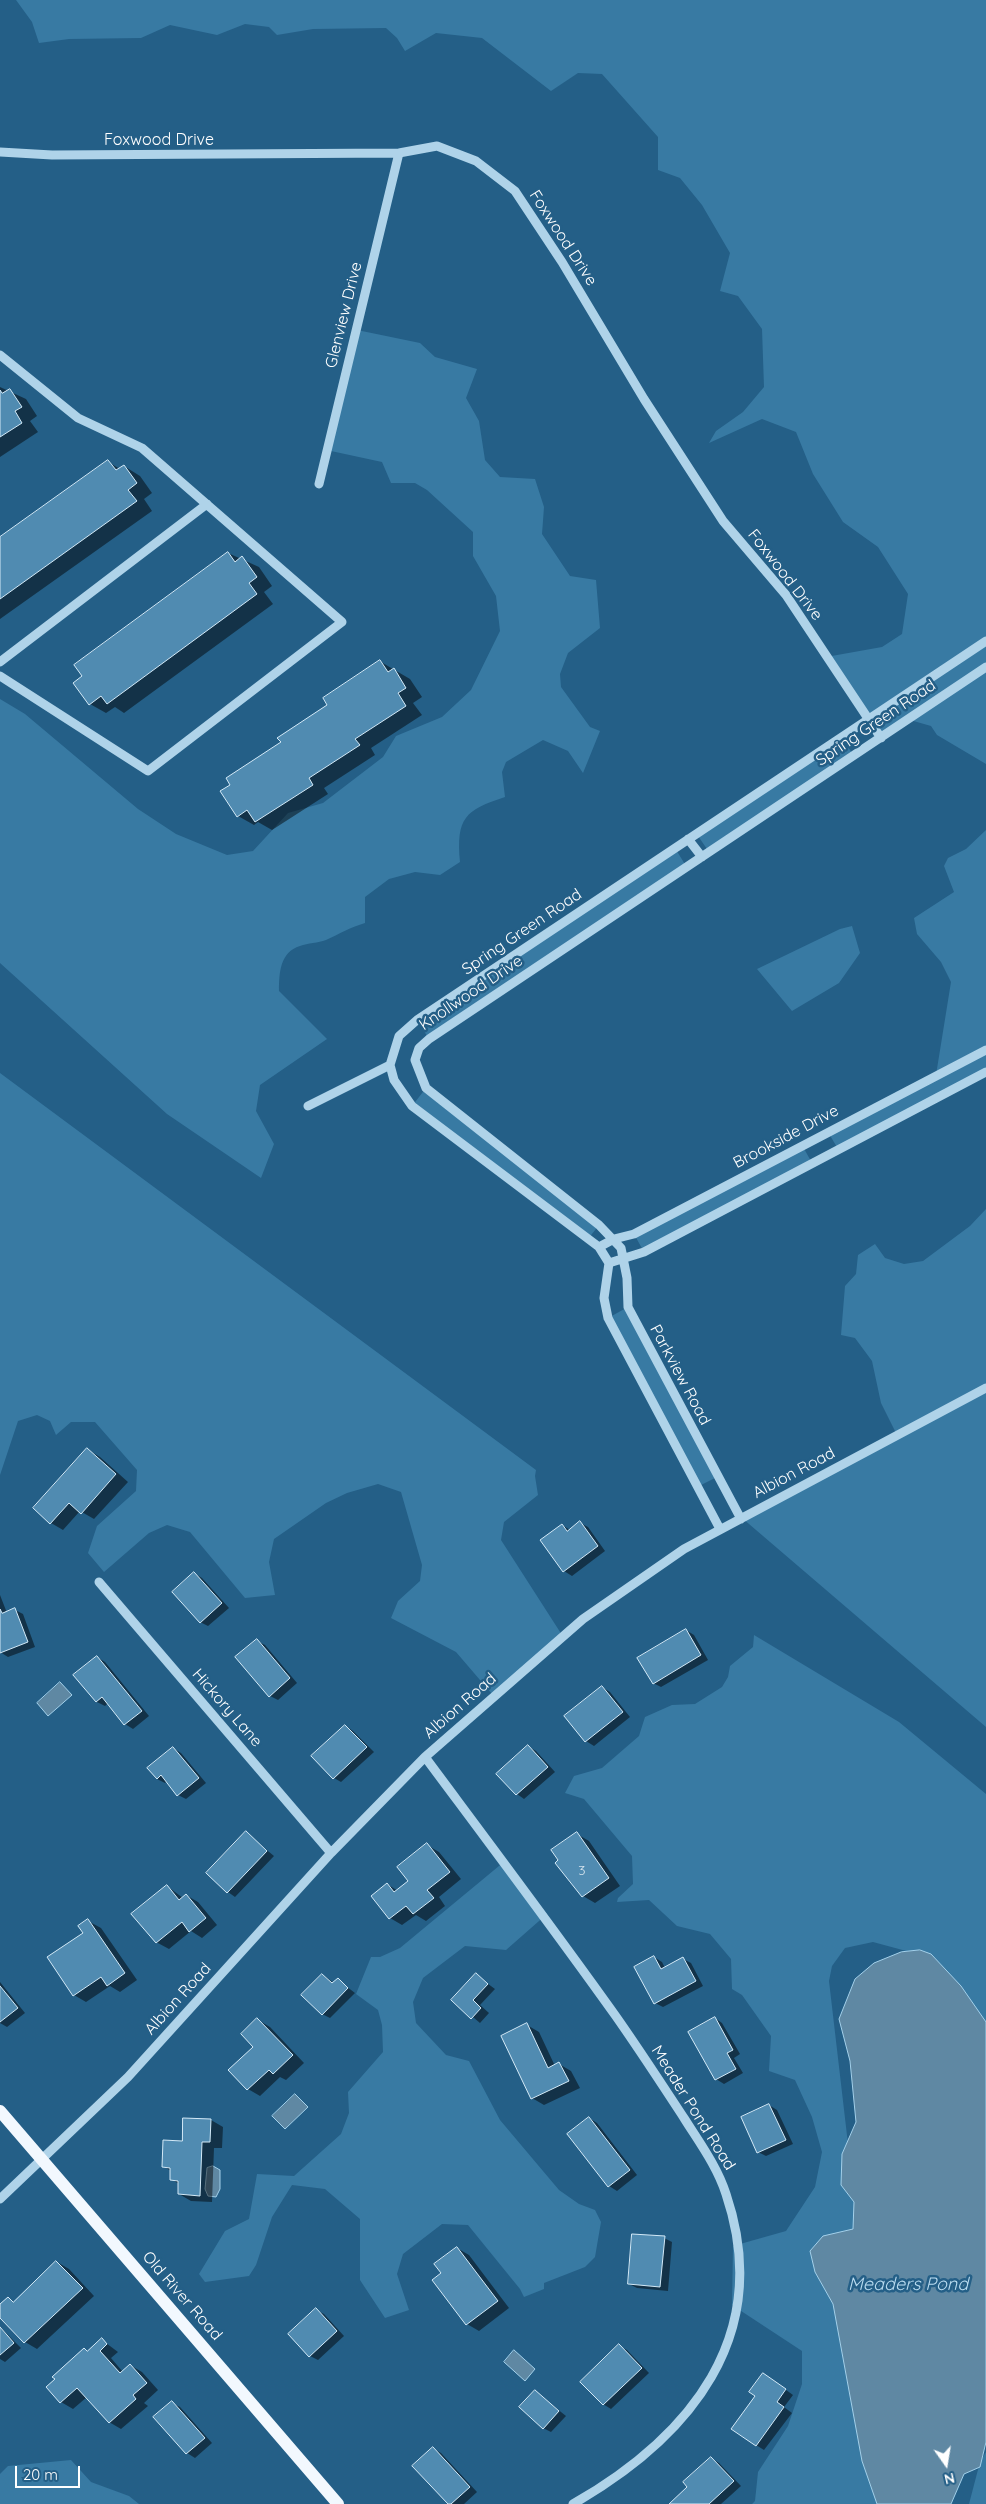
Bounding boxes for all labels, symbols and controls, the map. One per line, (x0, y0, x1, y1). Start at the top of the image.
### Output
street label: Foxwood Drive (104, 130, 214, 150)
street label: Foxwood Drive (525, 187, 601, 289)
street label: Glenview Drive (322, 260, 366, 370)
street label: Foxwood Drive (744, 526, 826, 624)
street label: Spring Green Road (813, 676, 939, 770)
street label: Spring Green Road (459, 885, 585, 979)
street label: Knollwood Drive (416, 951, 526, 1035)
street label: Brookside Drive (730, 1101, 842, 1173)
street label: Parkview Road (645, 1322, 715, 1428)
street label: Albion Road (750, 1443, 838, 1503)
street label: Hickory Lane (188, 1665, 266, 1751)
street label: Albion Road (420, 1669, 500, 1743)
house number: 3 (578, 1863, 586, 1879)
street label: Albion Road (141, 1959, 215, 2039)
street label: Meader Pond Road (647, 2042, 739, 2174)
street label: Old River Road (138, 2248, 226, 2344)
water label: Meaders Pond (848, 2274, 968, 2296)
north arrow (921, 2439, 971, 2489)
scale bar (18, 2456, 82, 2488)
text: 20 m (23, 2465, 58, 2484)
text: N (942, 2469, 956, 2489)

